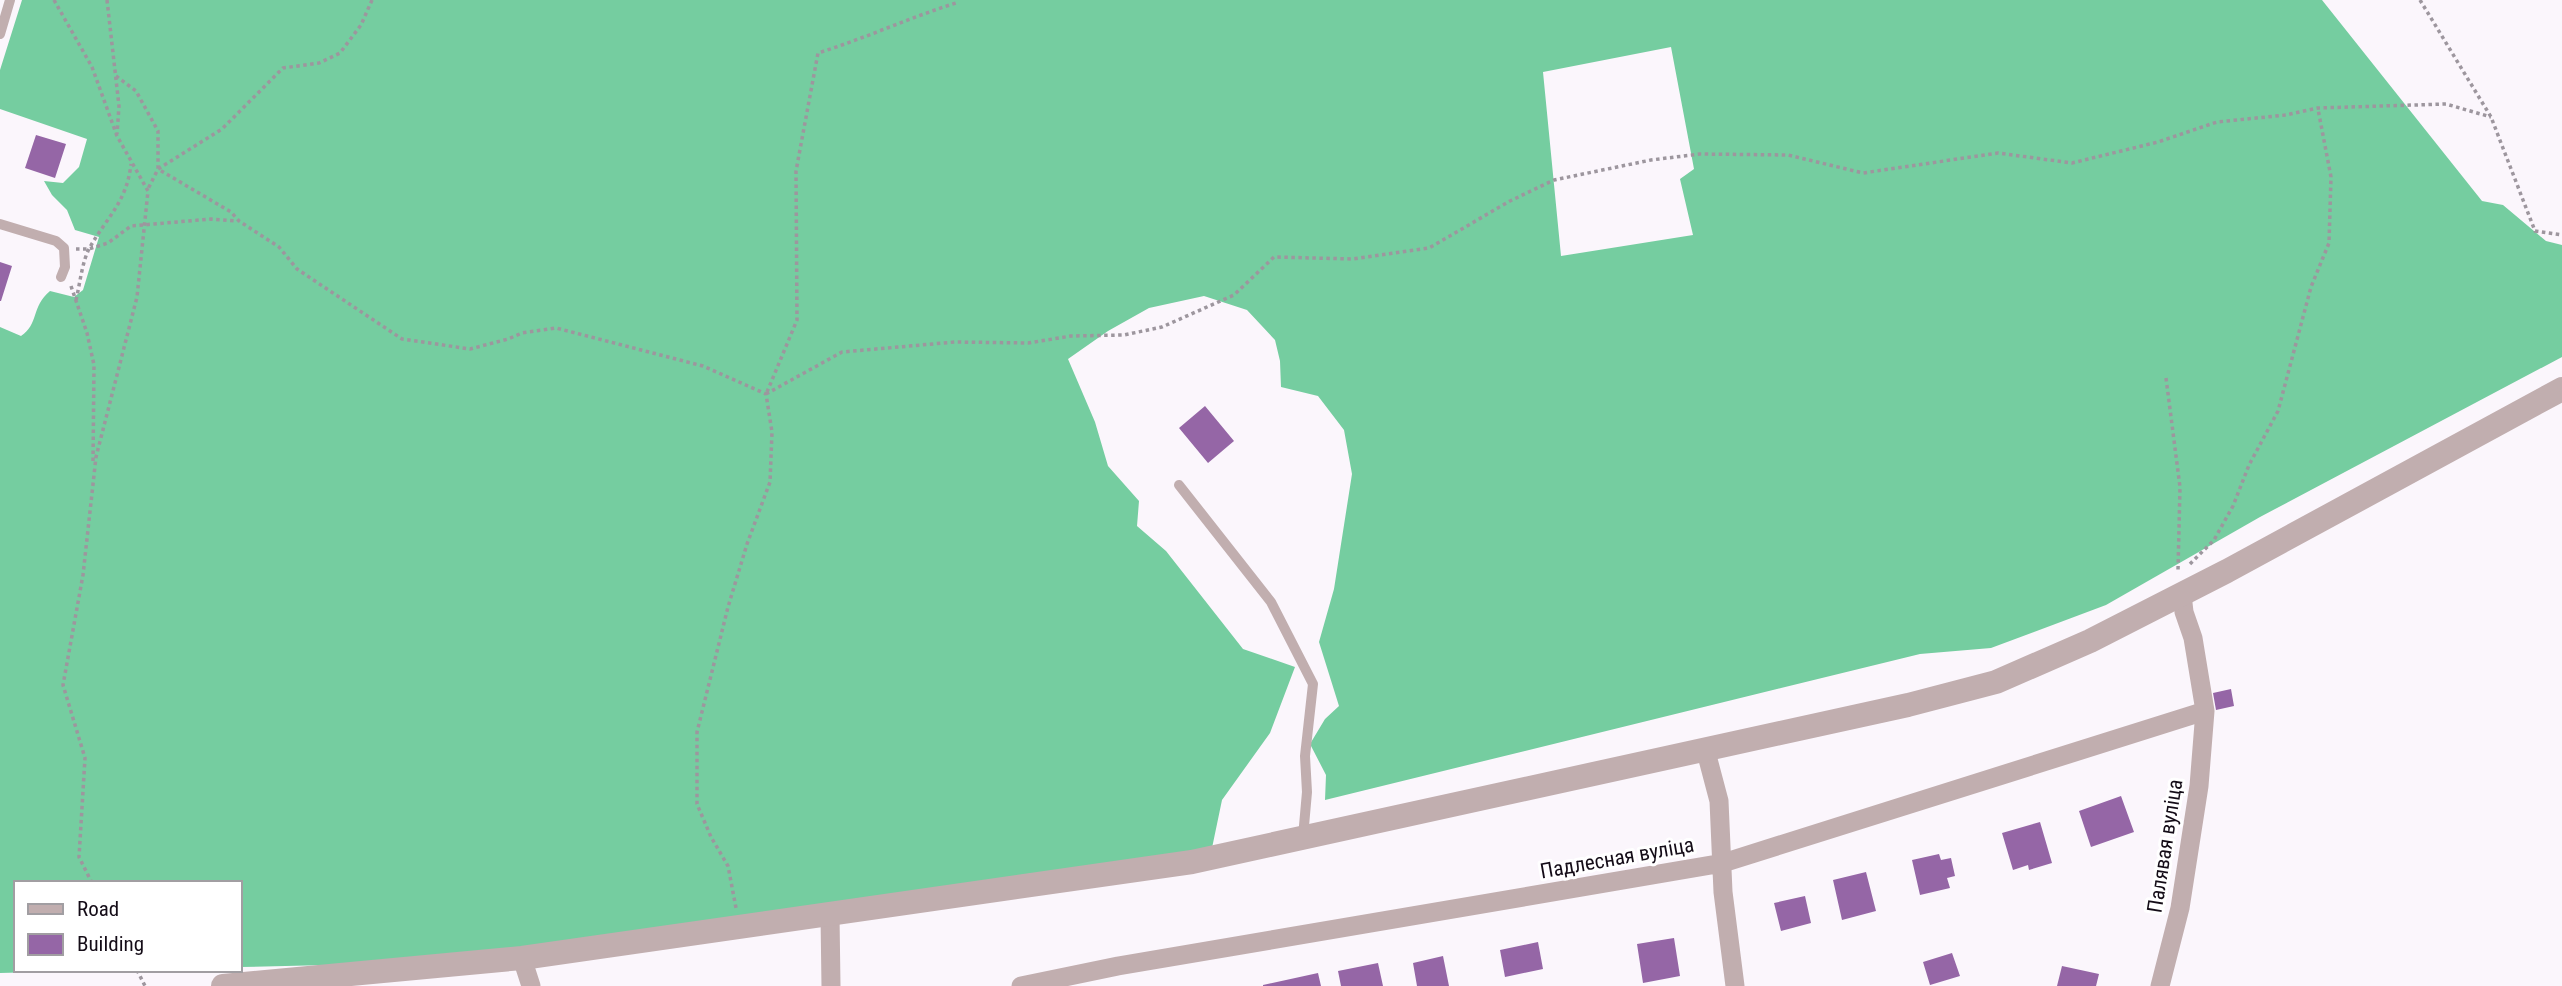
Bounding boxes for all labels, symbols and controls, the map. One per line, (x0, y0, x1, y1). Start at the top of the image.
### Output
street label: Палявая вуліца (2143, 777, 2187, 915)
street label: Падлесная вуліца (1538, 833, 1696, 883)
legend (14, 881, 242, 972)
text: Road (77, 897, 119, 921)
text: Building (77, 932, 144, 956)

